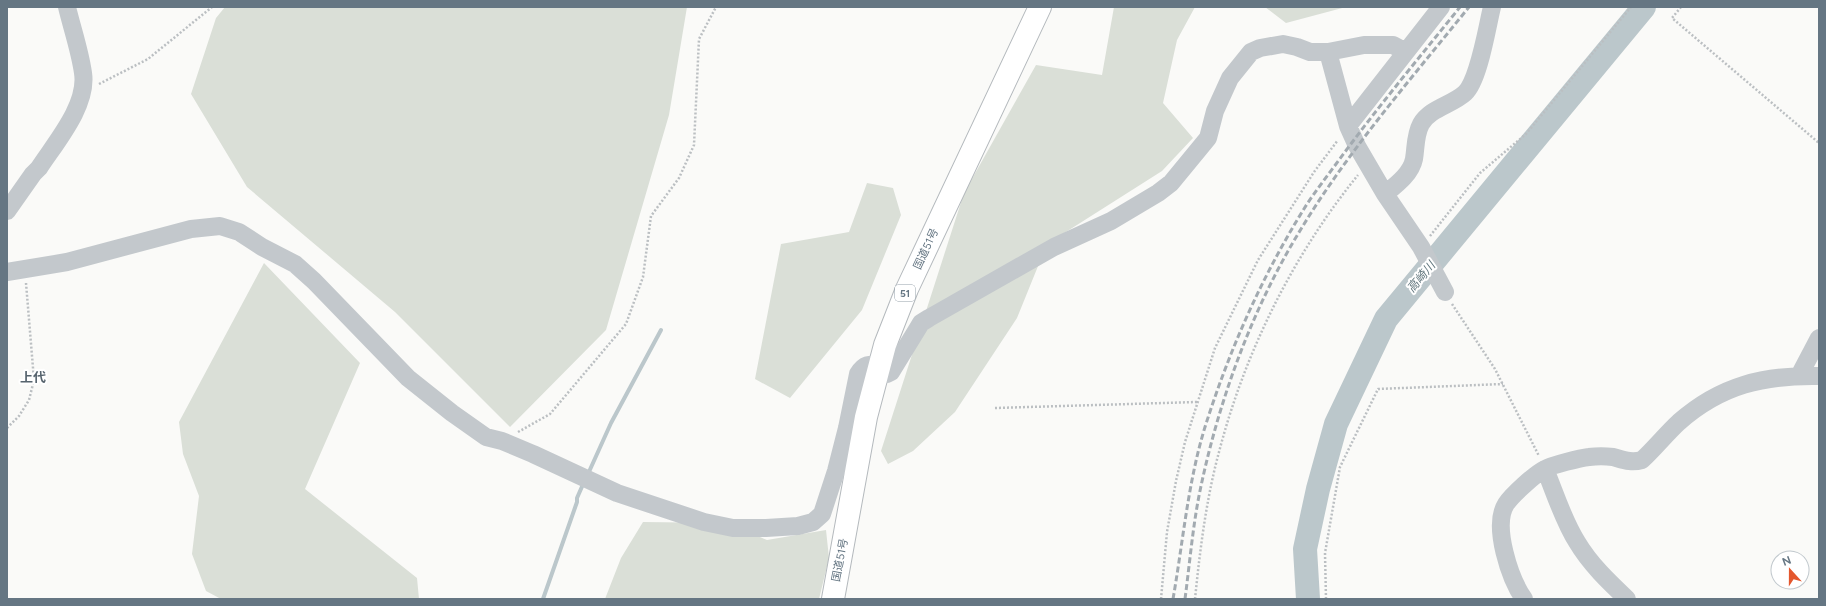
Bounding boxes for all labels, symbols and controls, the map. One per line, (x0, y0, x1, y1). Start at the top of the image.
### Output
street label: 国道51号 (911, 226, 941, 272)
water label: 高崎川 (1404, 257, 1439, 295)
road number: 51 (895, 285, 915, 301)
district label: 上代 (20, 370, 46, 385)
street label: 国道51号 (829, 537, 851, 583)
north arrow (1770, 550, 1810, 590)
text: N (1780, 554, 1793, 569)

